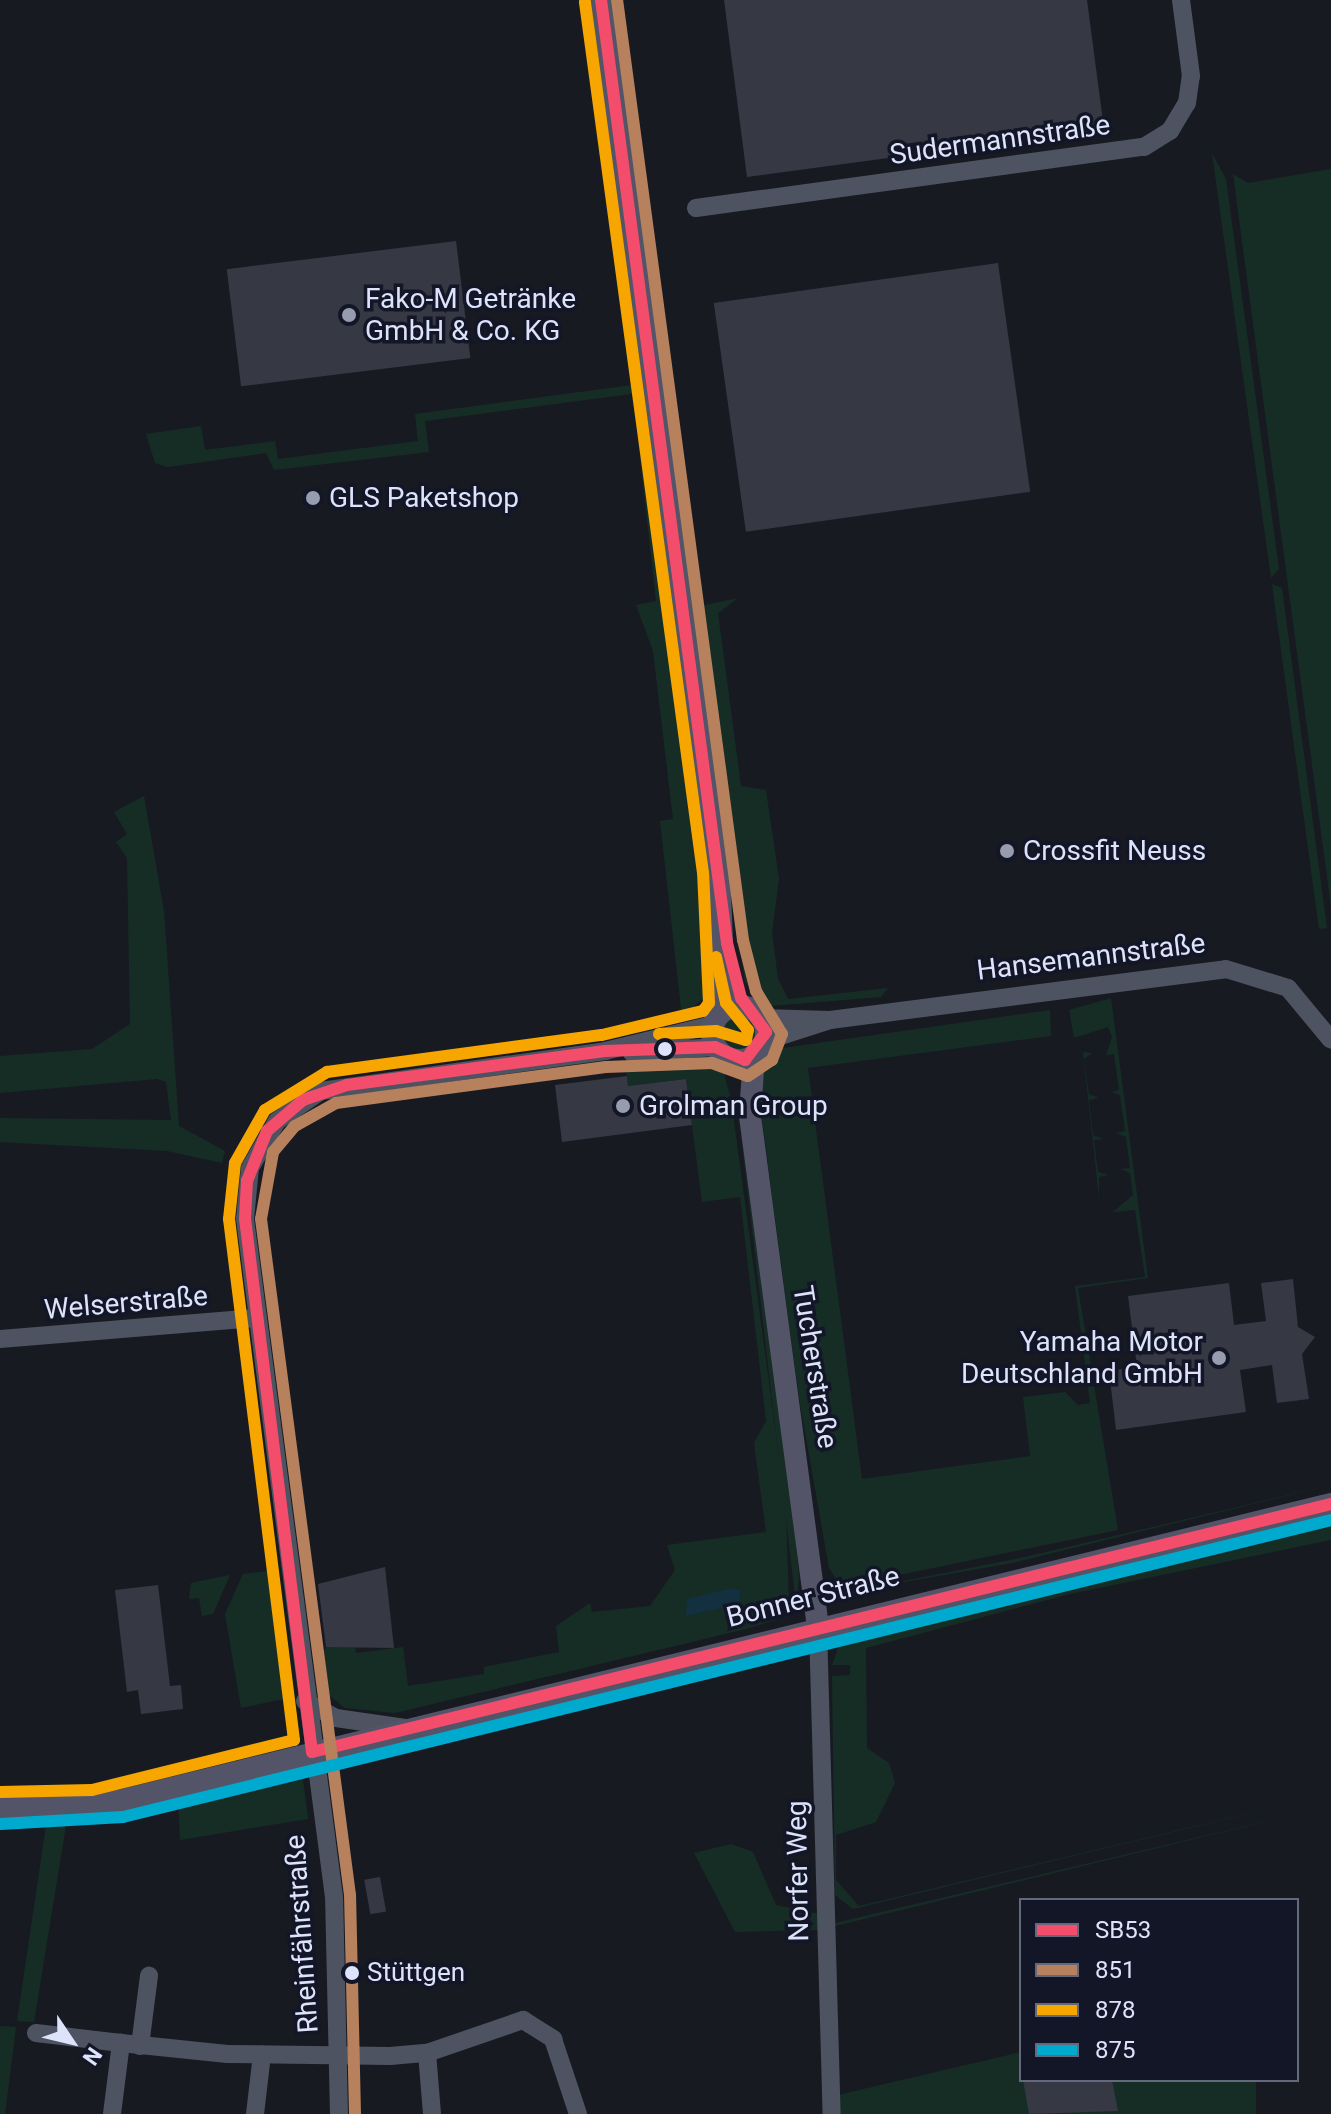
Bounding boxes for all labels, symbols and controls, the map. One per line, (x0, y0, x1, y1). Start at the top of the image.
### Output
street label: Sudermannstraße (888, 108, 1112, 172)
place label: Fako-M Getränke GmbH & Co. KG (365, 282, 576, 348)
marker: Fako-M Getränke GmbH & Co. KG (340, 306, 358, 324)
place label: GLS Paketshop (329, 481, 519, 515)
marker: GLS Paketshop (304, 489, 322, 507)
place label: Crossfit Neuss (1023, 834, 1206, 868)
marker: Crossfit Neuss (998, 842, 1016, 860)
street label: Hansemannstraße (975, 926, 1207, 988)
unlabelled marker (657, 1041, 673, 1057)
place label: Grolman Group (639, 1089, 828, 1123)
marker: Grolman Group (614, 1097, 632, 1115)
street label: Welserstraße (43, 1279, 209, 1327)
street label: Tucherstraße (786, 1283, 844, 1451)
place label: Yamaha Motor Deutschland GmbH (961, 1325, 1203, 1391)
marker: Yamaha Motor Deutschland GmbH (1210, 1349, 1228, 1367)
street label: Bonner Straße (723, 1559, 903, 1635)
street label: Norfer Weg (780, 1800, 816, 1942)
street label: Rheinfährstraße (278, 1834, 326, 2034)
legend (1019, 1898, 1299, 2082)
text: SB53 (1095, 1916, 1151, 1944)
text: 851 (1095, 1956, 1135, 1984)
place label: Stüttgen (367, 1957, 465, 1989)
marker: Stüttgen (344, 1965, 360, 1981)
text: 878 (1095, 1996, 1135, 2024)
north arrow (32, 2002, 112, 2082)
text: 875 (1095, 2036, 1135, 2064)
text: N (77, 2043, 107, 2070)

